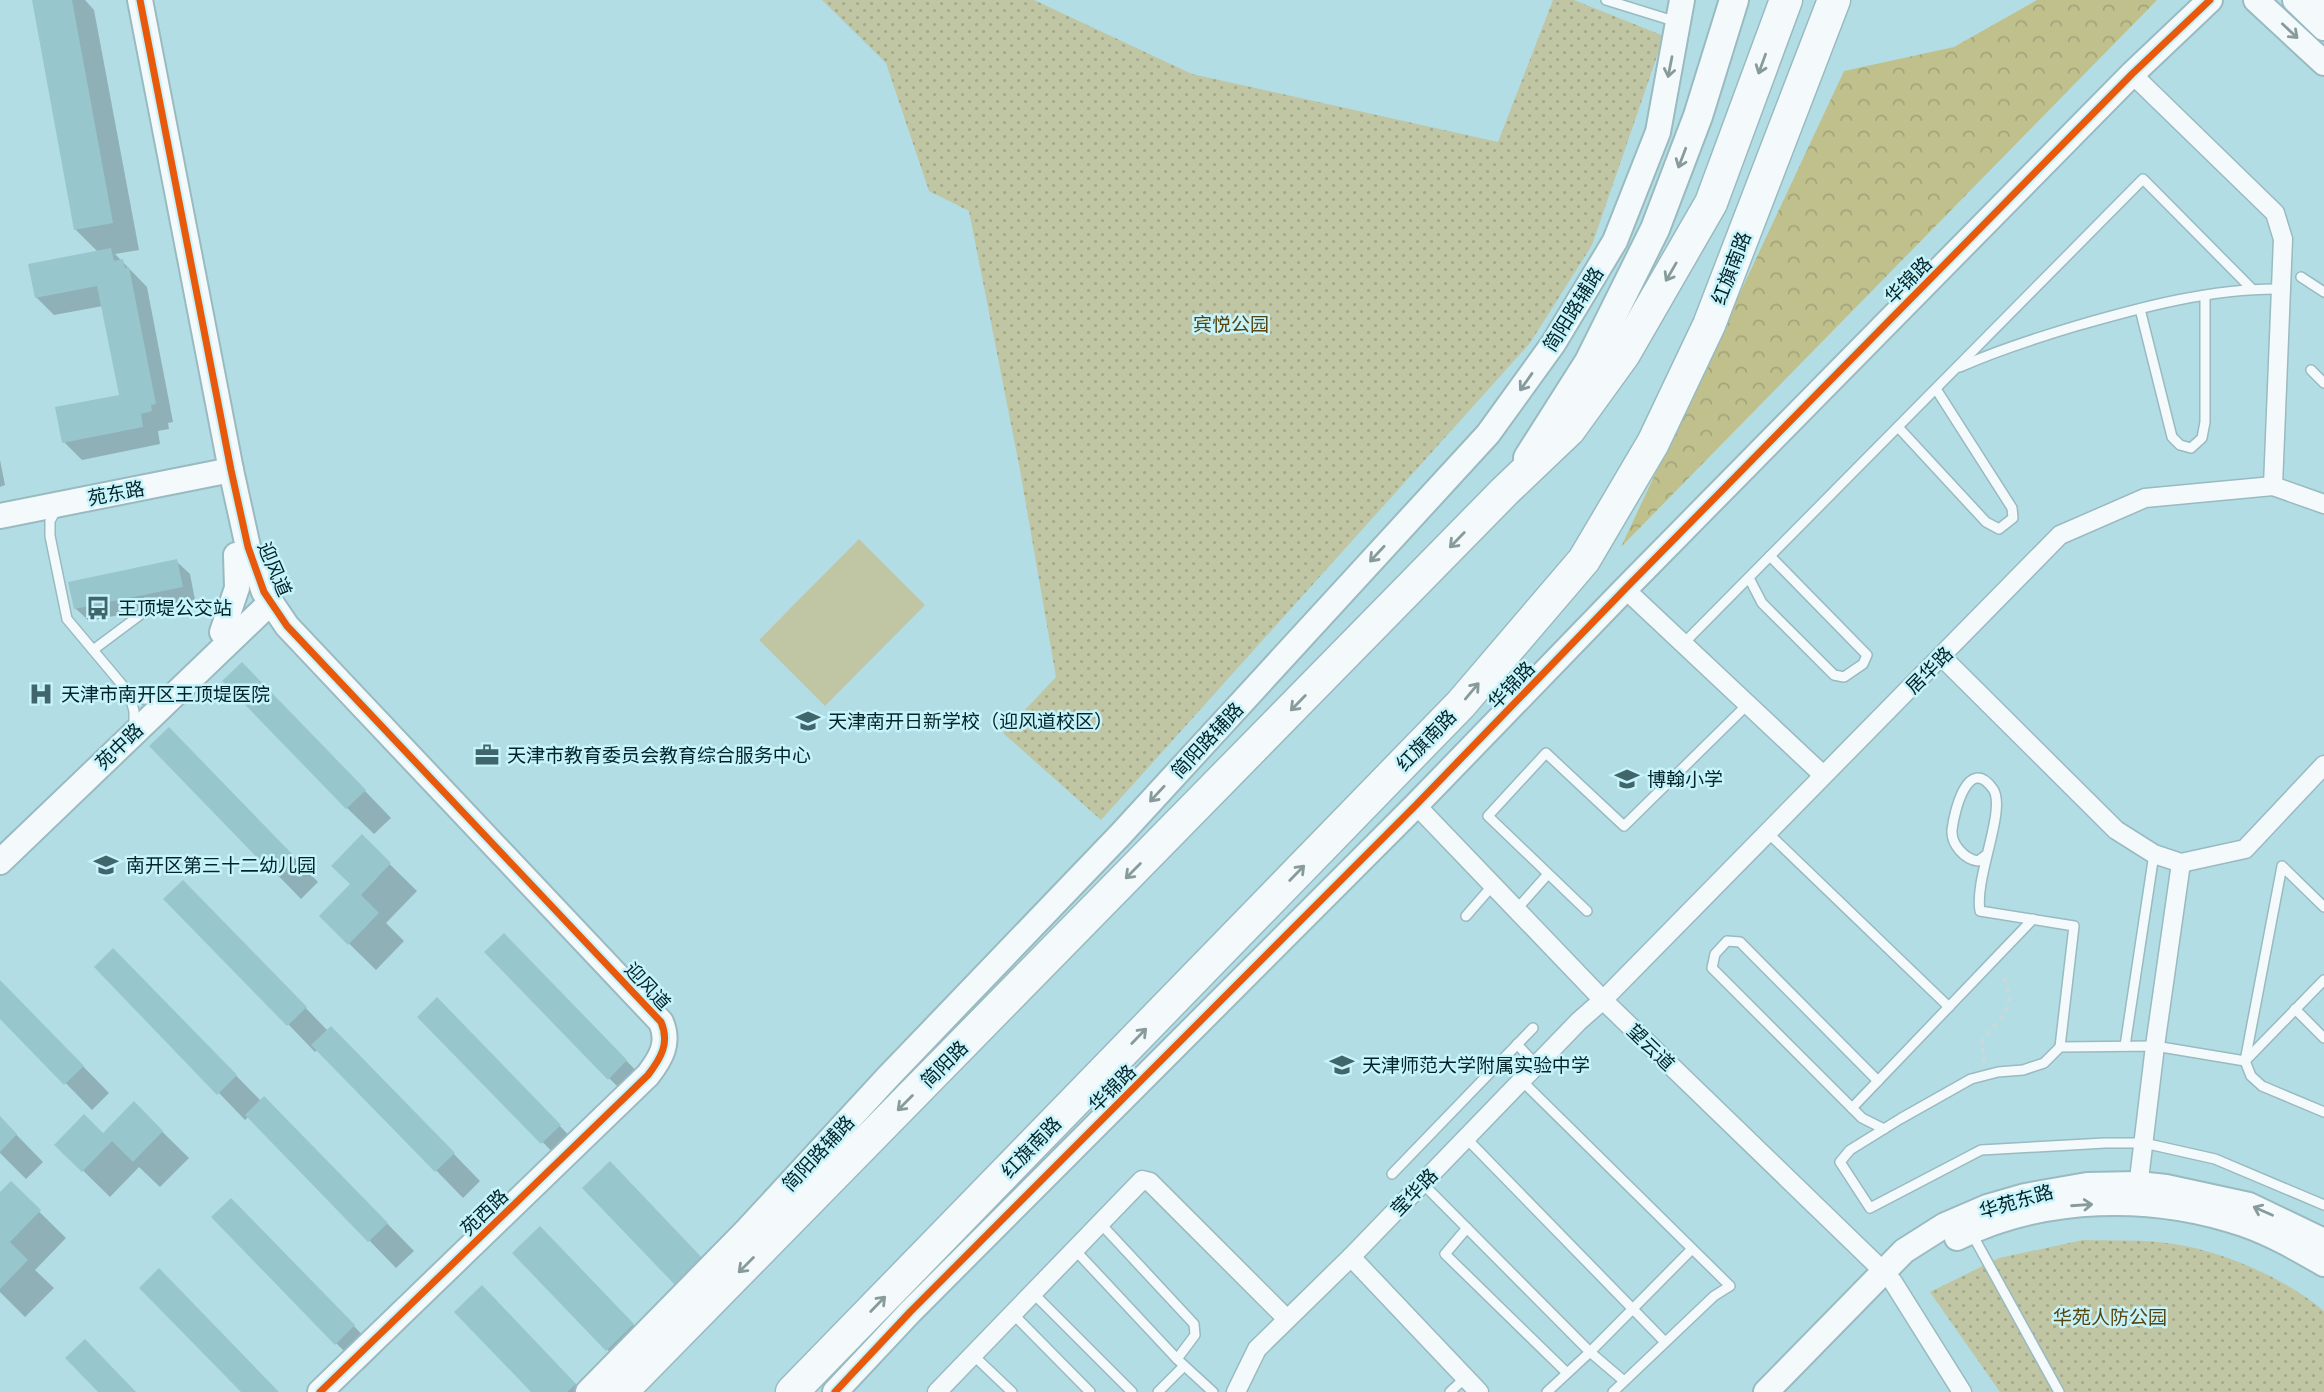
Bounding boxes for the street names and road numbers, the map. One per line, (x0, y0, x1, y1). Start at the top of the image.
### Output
street label: 红旗南路 (1707, 229, 1755, 307)
street label: 华锦路 (1880, 252, 1936, 308)
street label: 简阳路辅路 (1538, 263, 1608, 355)
street label: 苑东路 (86, 477, 146, 509)
street label: 迎风道 (254, 538, 296, 600)
street label: 居华路 (1901, 642, 1957, 698)
street label: 华锦路 (1483, 657, 1539, 713)
street label: 简阳路辅路 (1167, 698, 1247, 782)
street label: 红旗南路 (1392, 705, 1460, 775)
street label: 苑中路 (91, 718, 147, 774)
street label: 迎风道 (621, 958, 675, 1014)
street label: 望云道 (1623, 1019, 1679, 1075)
street label: 简阳路 (916, 1036, 972, 1092)
street label: 华锦路 (1084, 1060, 1140, 1116)
street label: 简阳路辅路 (778, 1111, 858, 1195)
street label: 红旗南路 (997, 1112, 1065, 1182)
street label: 莹华路 (1386, 1164, 1442, 1220)
street label: 华苑东路 (1976, 1180, 2056, 1222)
street label: 苑西路 (456, 1184, 512, 1240)

